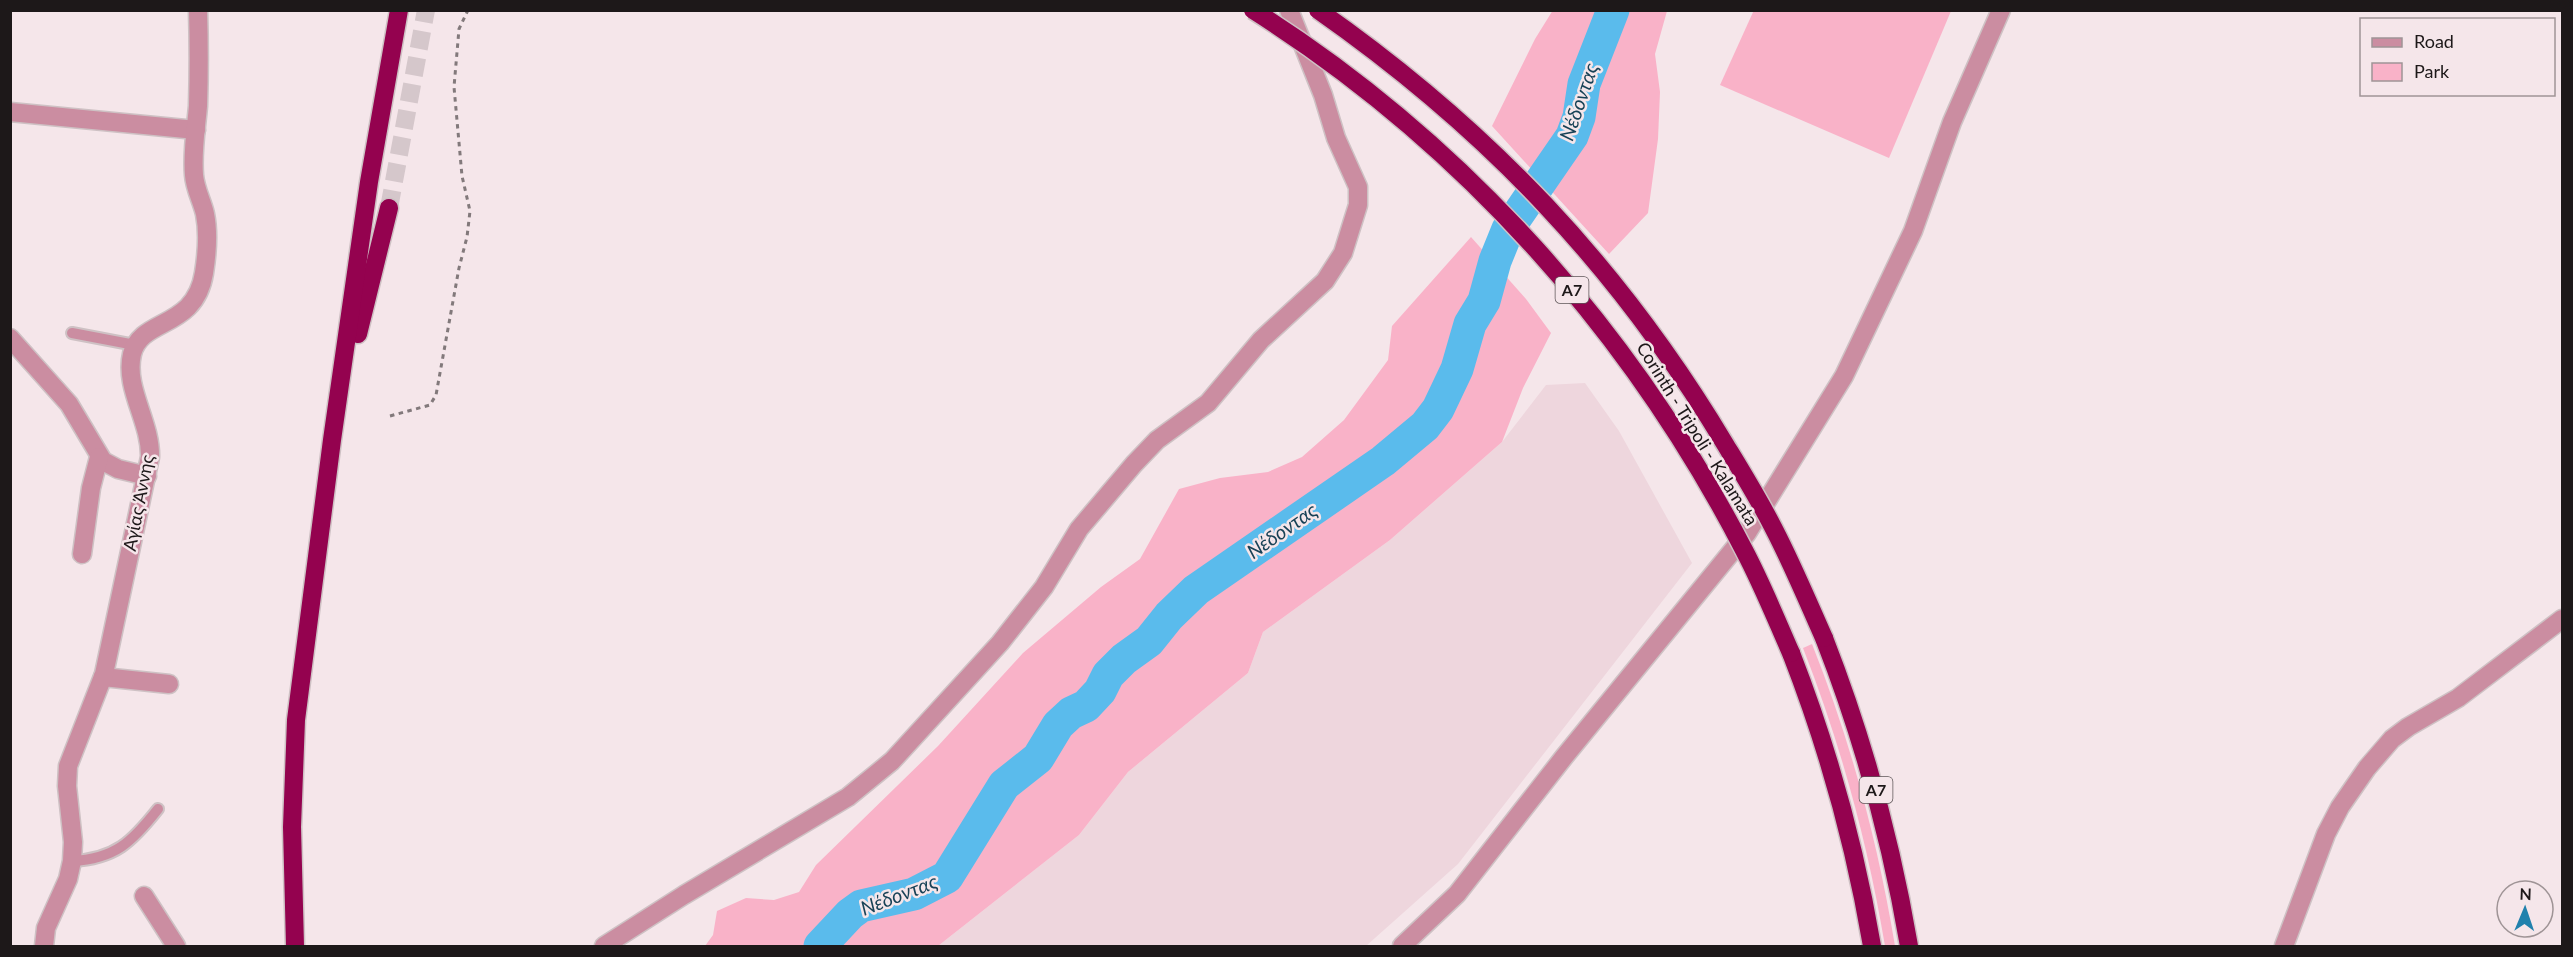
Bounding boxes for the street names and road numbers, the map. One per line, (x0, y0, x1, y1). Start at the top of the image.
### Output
road number: Α7 (1556, 277, 1588, 303)
street label: Corinth - Tripoli - Kalamata (1632, 338, 1763, 529)
street label: Αγίας Άννης (118, 452, 158, 553)
road number: Α7 (1860, 777, 1892, 803)

